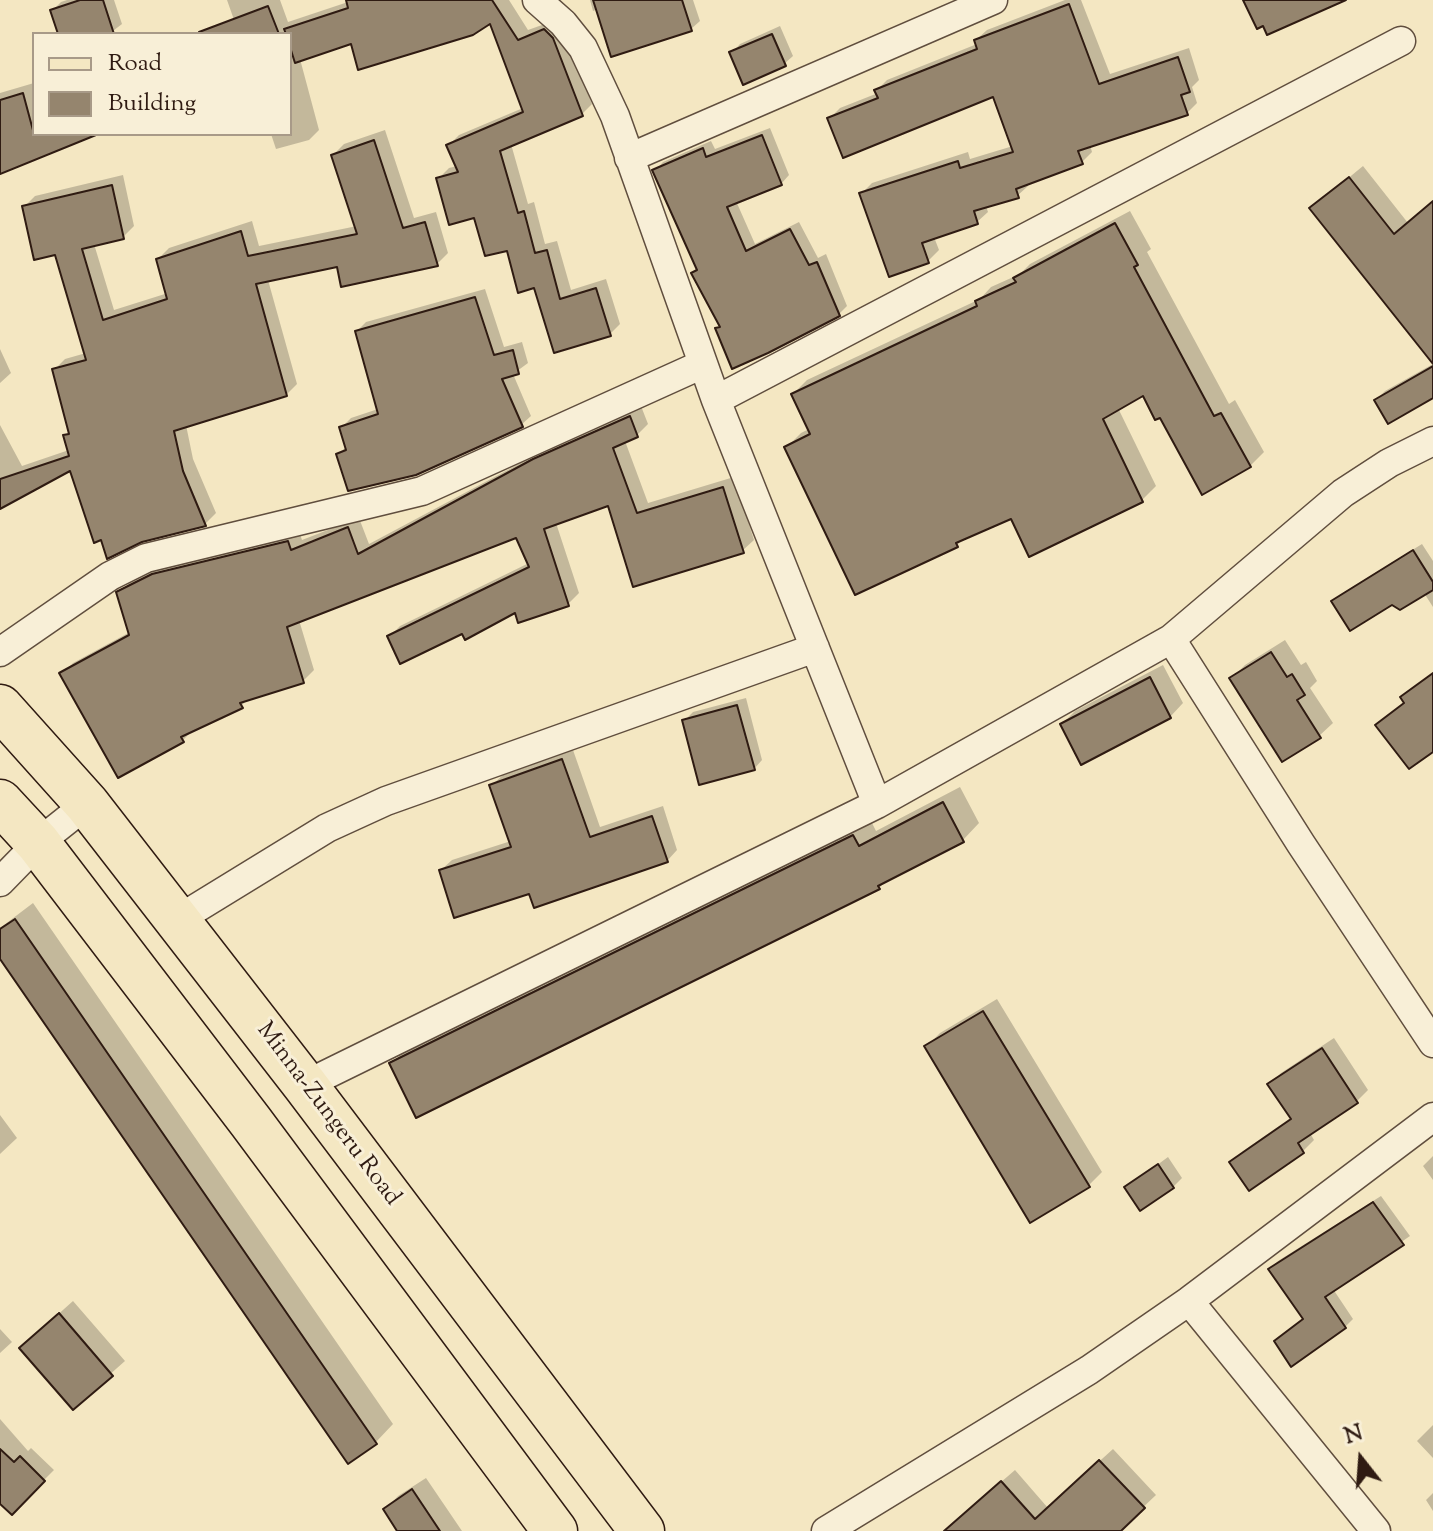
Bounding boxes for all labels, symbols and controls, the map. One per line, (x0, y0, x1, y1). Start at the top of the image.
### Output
legend (32, 32, 292, 136)
text: Road (108, 47, 162, 81)
text: Building (108, 87, 196, 121)
street label: Minna-Zungeru Road (249, 1018, 405, 1212)
text: N (1341, 1418, 1367, 1454)
north arrow (1321, 1419, 1401, 1499)

